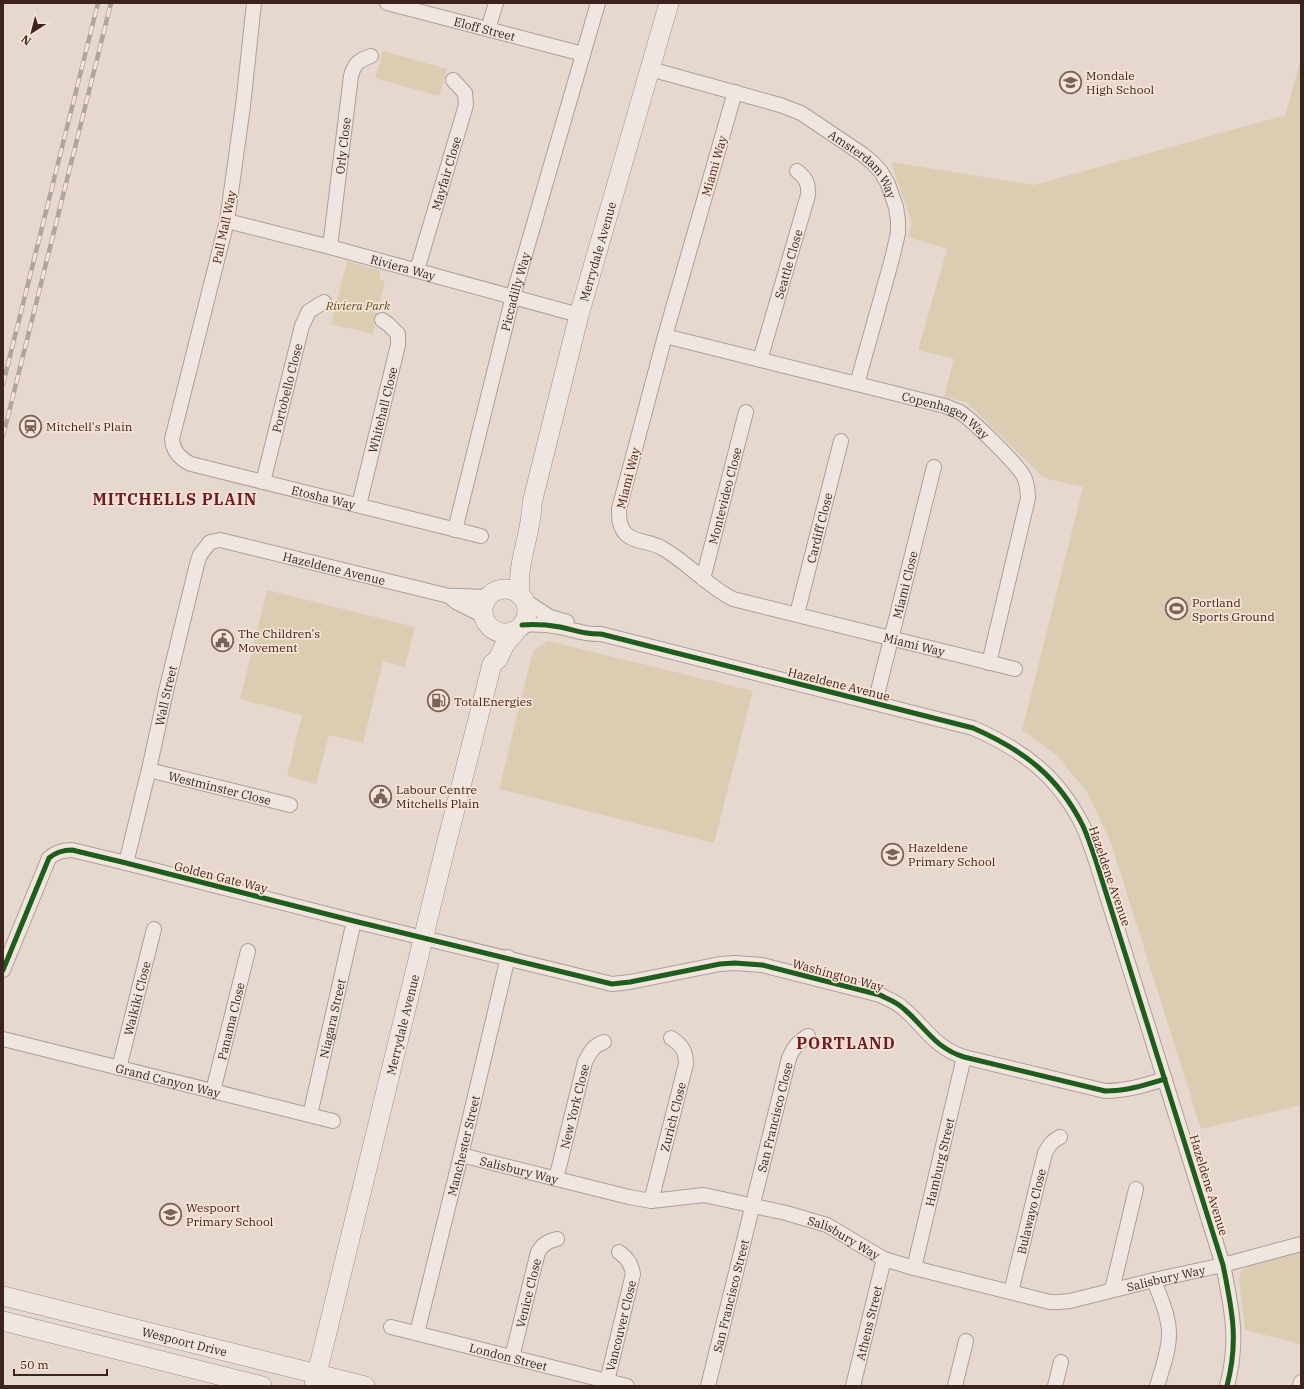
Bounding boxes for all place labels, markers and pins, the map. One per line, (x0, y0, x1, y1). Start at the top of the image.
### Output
place label: Mondale High School (1086, 68, 1154, 97)
school or university icon: Mondale High School (1057, 69, 1083, 95)
station icon: Mitchell's Plain (17, 413, 43, 439)
place label: Mitchell's Plain (46, 419, 133, 434)
place label: Portland Sports Ground (1192, 595, 1275, 624)
sports icon: Portland Sports Ground (1164, 596, 1190, 622)
place label: The Children's Movement (238, 626, 320, 655)
public building icon: The Children's Movement (210, 627, 236, 653)
fuel station icon: TotalEnergies (426, 688, 452, 714)
place label: TotalEnergies (454, 694, 532, 709)
place label: Labour Centre Mitchells Plain (396, 782, 480, 811)
public building icon: Labour Centre Mitchells Plain (368, 783, 394, 809)
place label: Hazeldene Primary School (908, 840, 996, 869)
school or university icon: Hazeldene Primary School (880, 841, 906, 867)
place label: Wespoort Primary School (186, 1200, 274, 1229)
school or university icon: Wespoort Primary School (157, 1201, 183, 1227)

